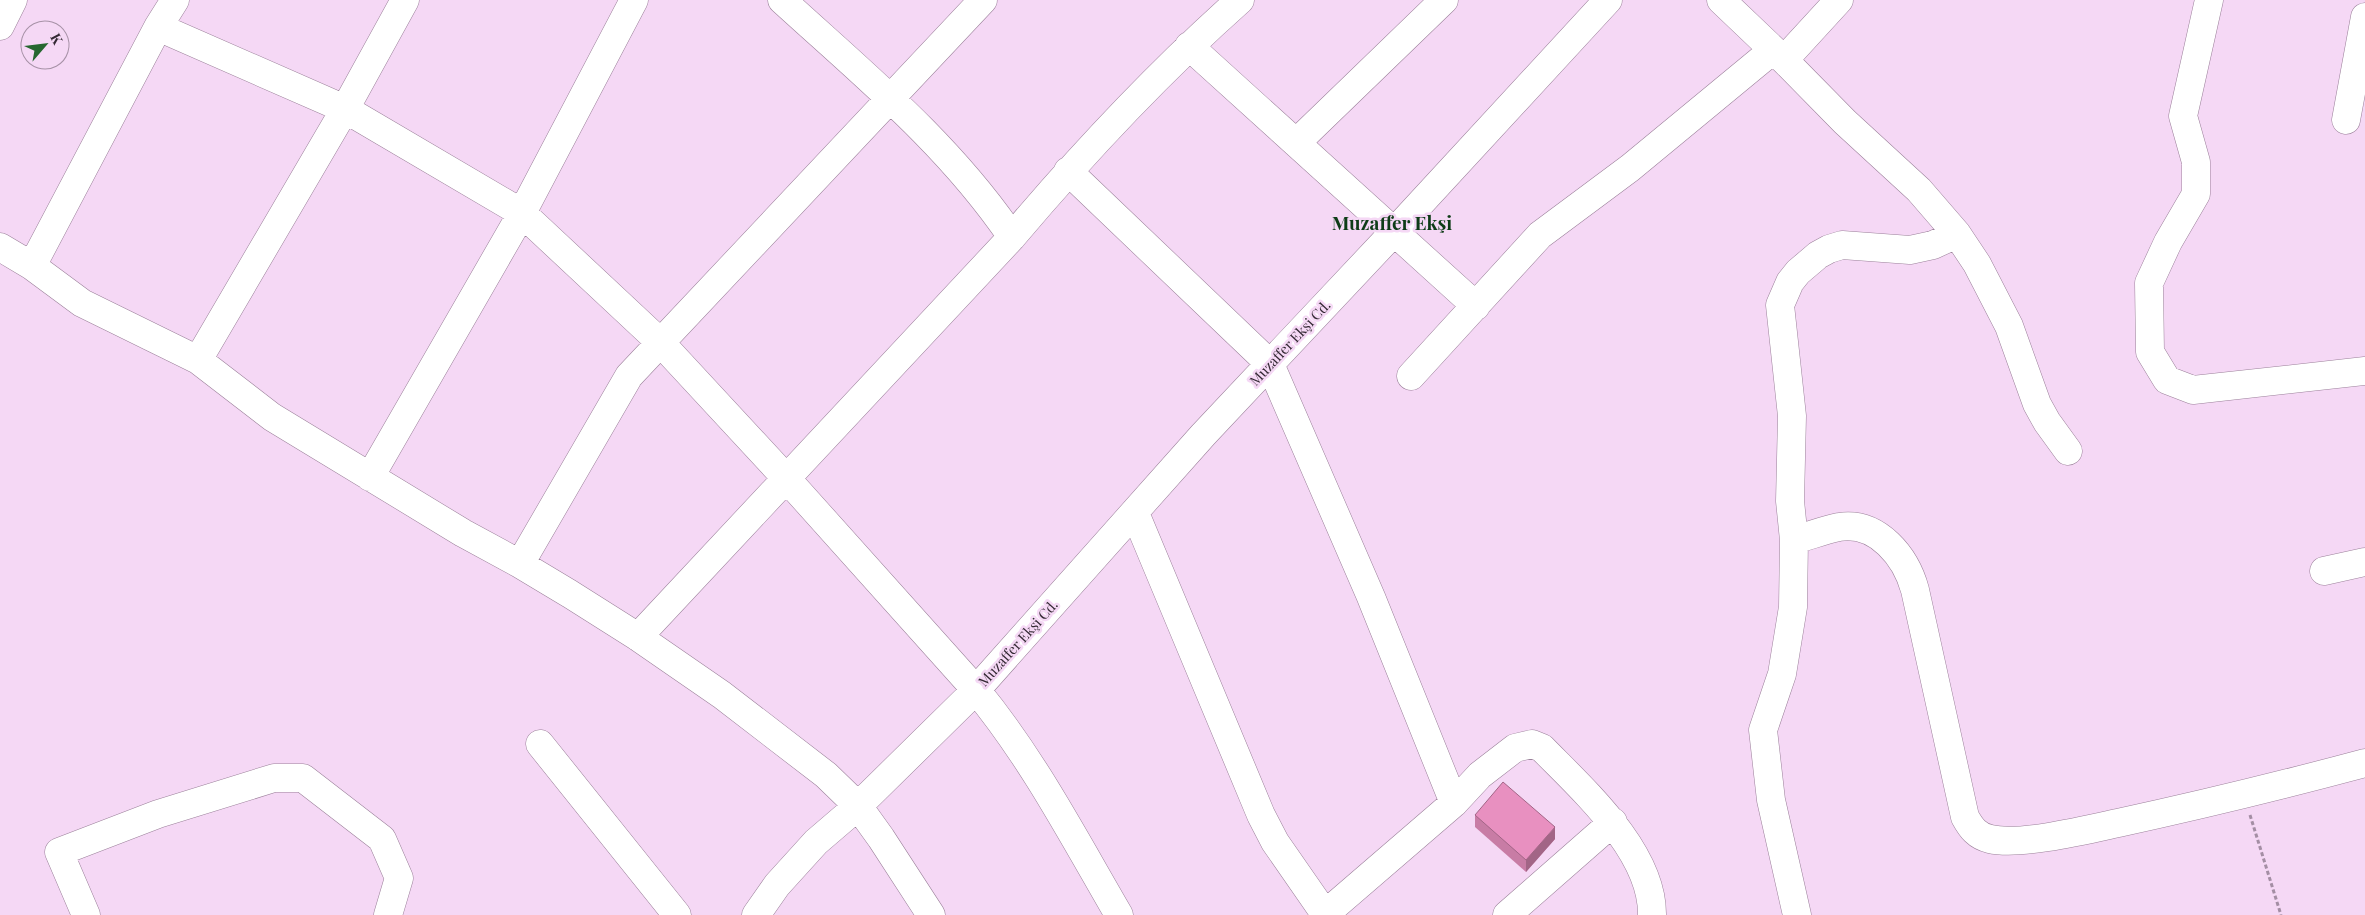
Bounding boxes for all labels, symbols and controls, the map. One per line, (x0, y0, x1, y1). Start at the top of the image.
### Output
north arrow (20, 20, 70, 70)
text: K (46, 30, 68, 48)
district label: Muzaffer Ekşi (1332, 209, 1452, 235)
street label: Muzaffer Ekşi Cd. (1245, 296, 1334, 390)
street label: Muzaffer Ekşi Cd. (974, 595, 1062, 690)

